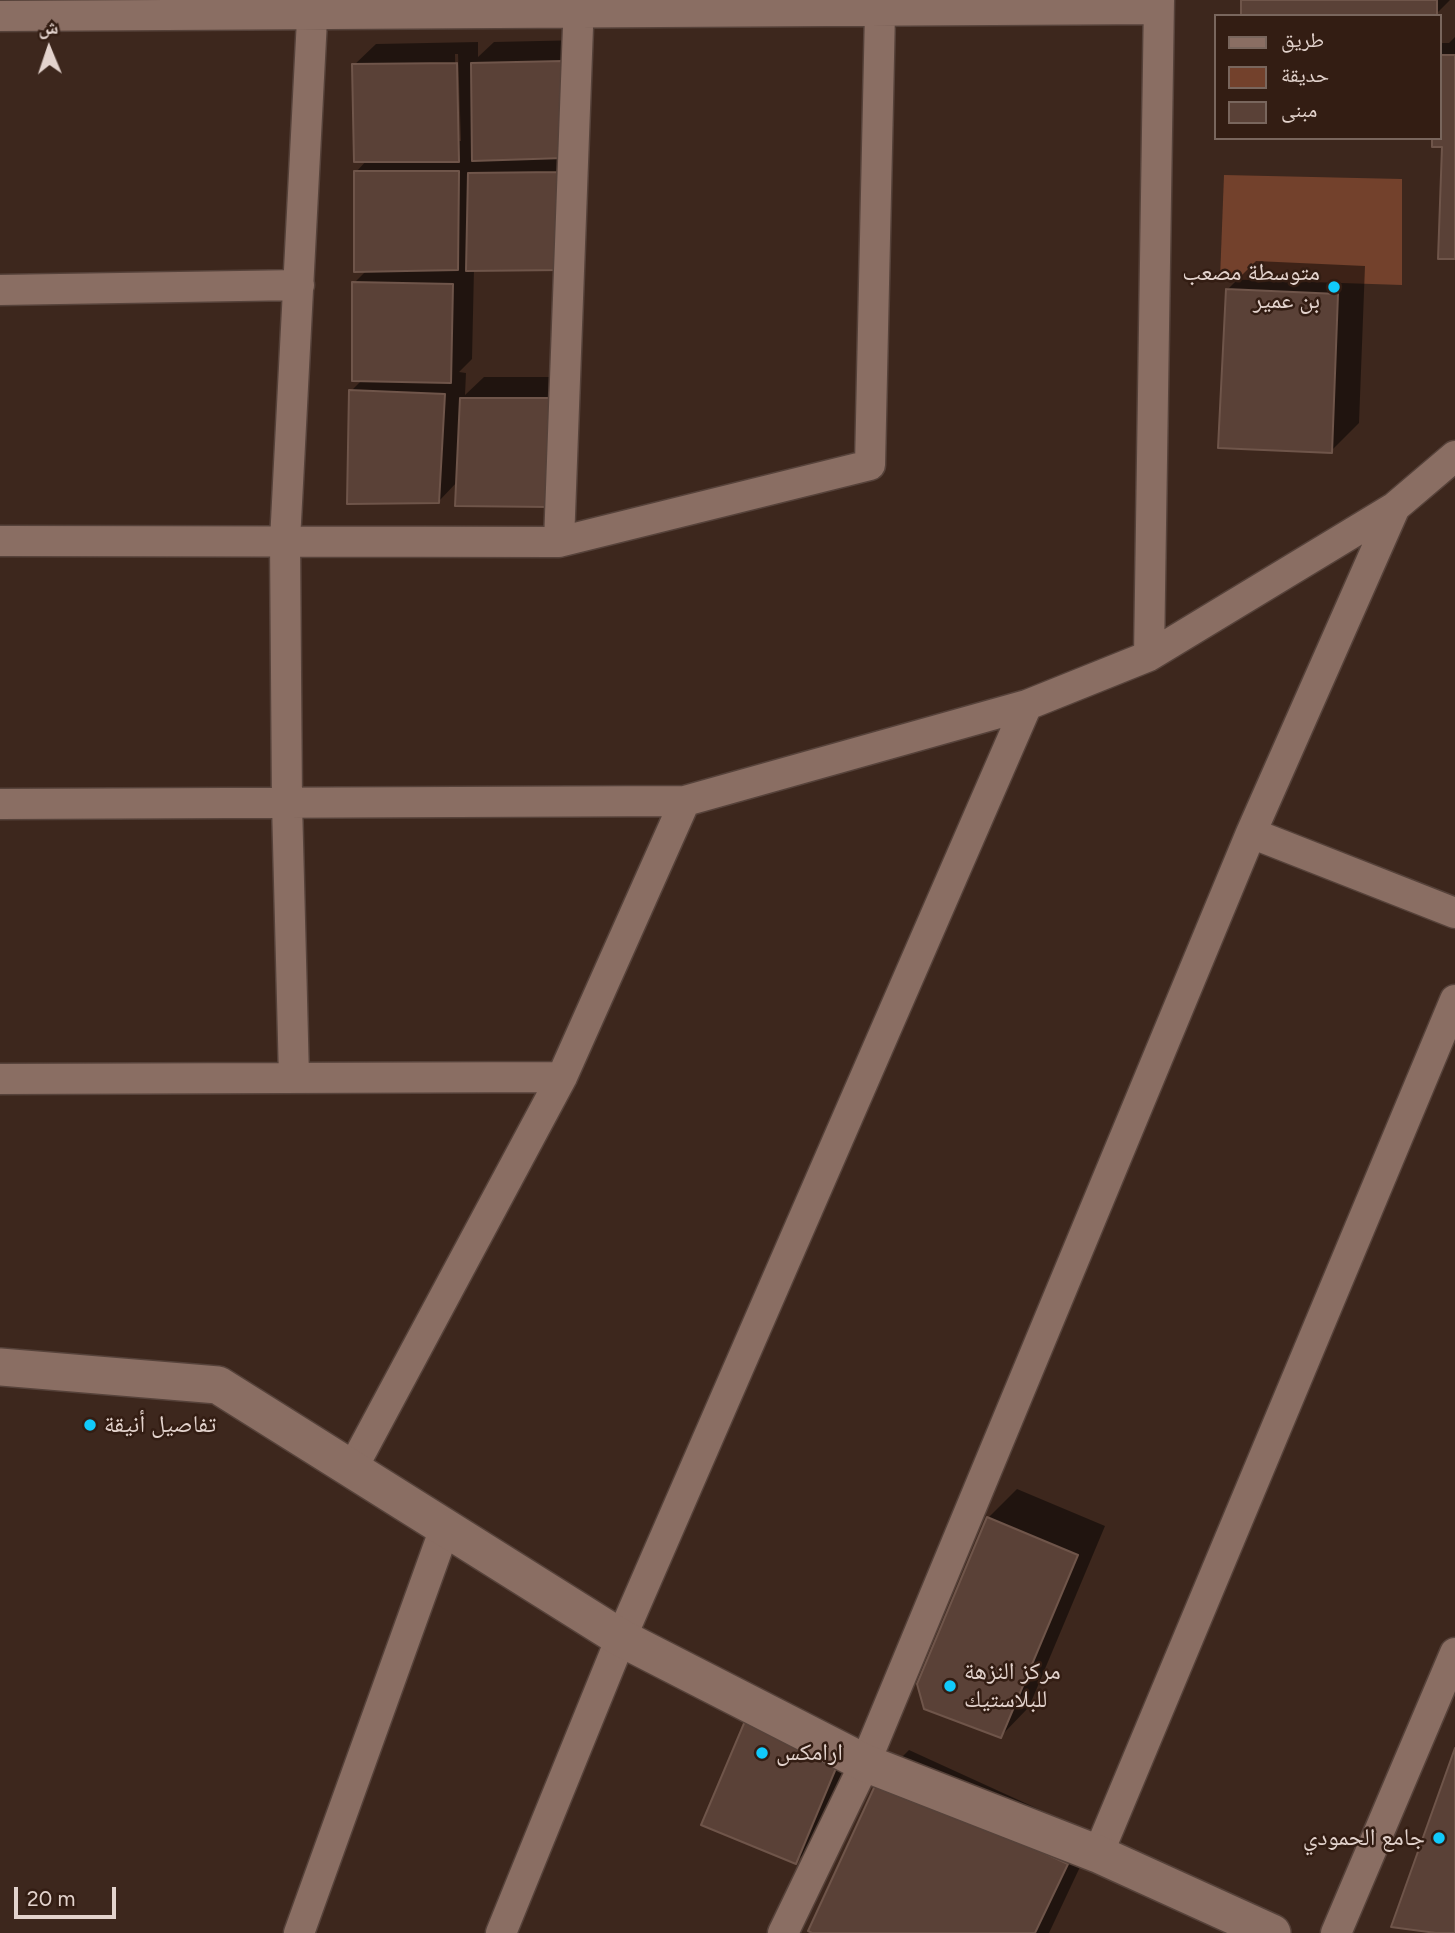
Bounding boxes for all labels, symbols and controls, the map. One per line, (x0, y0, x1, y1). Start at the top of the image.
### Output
north arrow (14, 14, 84, 84)
legend (1214, 14, 1441, 140)
text: ش (38, 16, 59, 39)
text: طريق (1281, 27, 1324, 52)
text: حديقة (1281, 62, 1329, 87)
text: مبنى (1281, 97, 1317, 122)
place label: متوسطة مصعب بن عمير (1182, 259, 1320, 315)
marker: متوسطة مصعب بن عمير (1326, 279, 1342, 295)
place label: تفاصيل أنيقة (104, 1411, 216, 1439)
marker: تفاصيل أنيقة (82, 1417, 98, 1433)
place label: مركز النزهة للبلاستيك (964, 1658, 1061, 1714)
marker: مركز النزهة للبلاستيك (942, 1678, 958, 1694)
place label: ارامكس (776, 1739, 843, 1767)
marker: ارامكس (754, 1745, 770, 1761)
place label: جامع الحمودي (1303, 1824, 1425, 1852)
marker: جامع الحمودي (1431, 1830, 1447, 1846)
scale bar (18, 1874, 119, 1918)
text: 20 m (27, 1886, 75, 1911)

